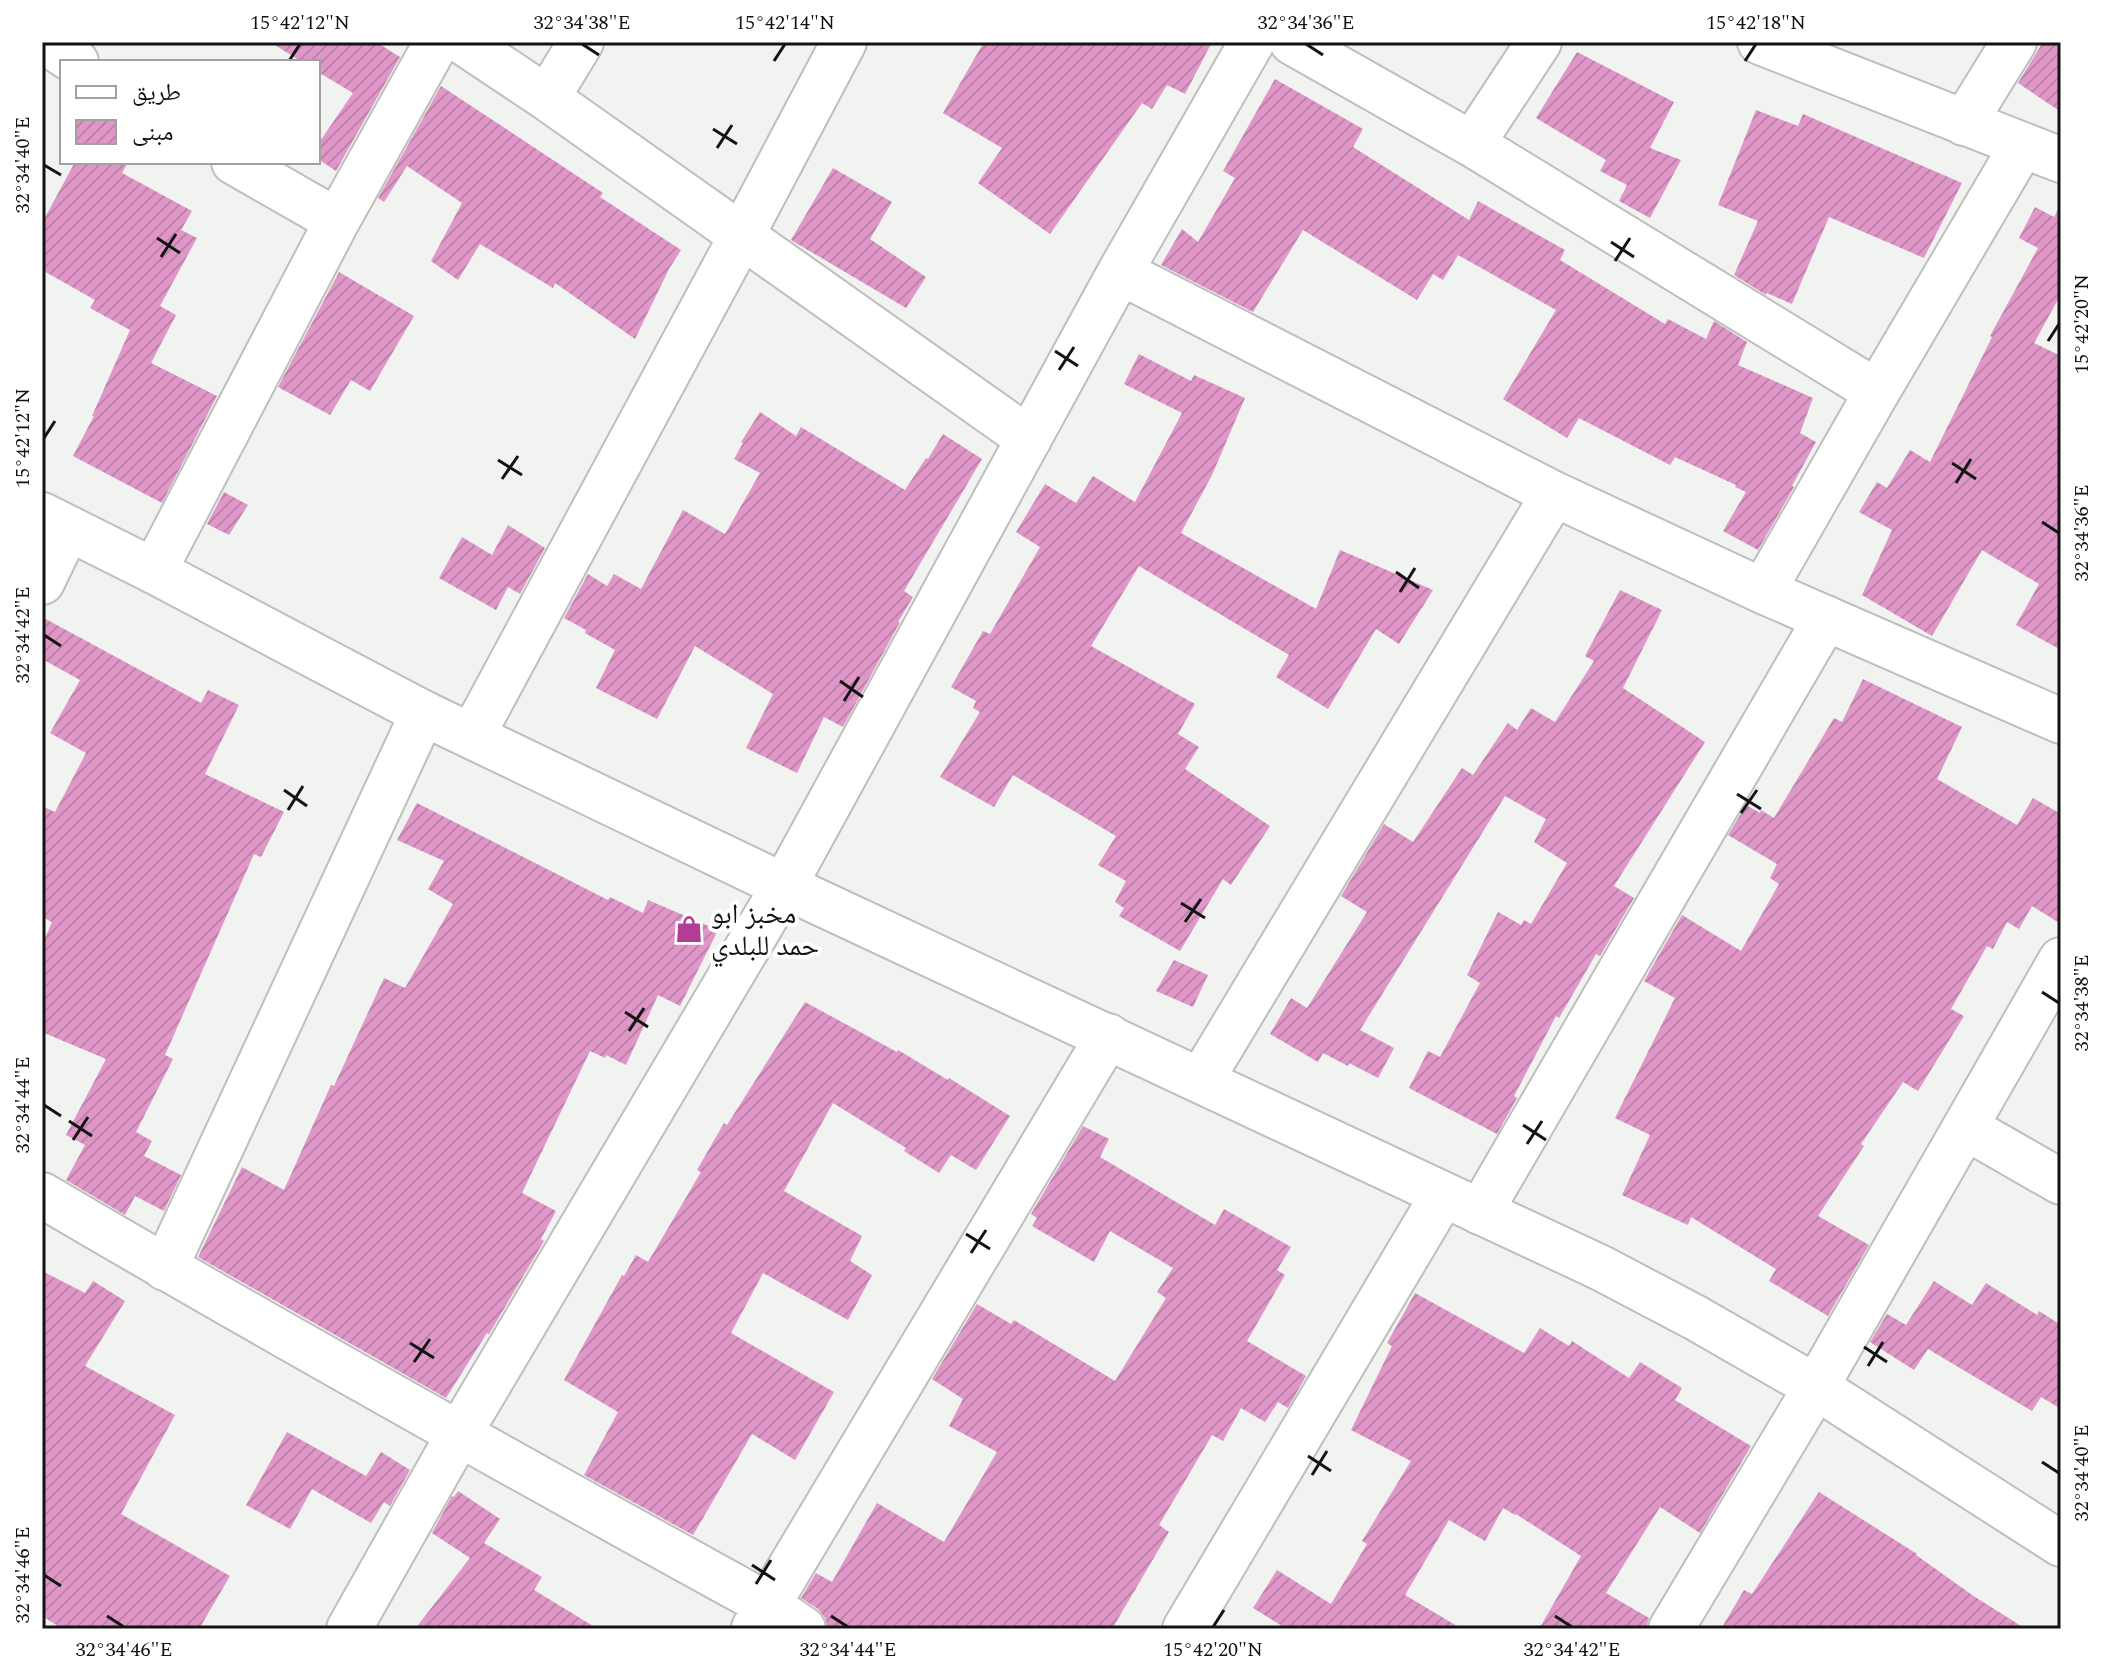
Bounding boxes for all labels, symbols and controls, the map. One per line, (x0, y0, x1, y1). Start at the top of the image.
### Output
text: 15°42'12"N (250, 8, 350, 38)
text: 32°34'38"E (533, 8, 631, 38)
text: 15°42'14"N (735, 8, 835, 38)
text: 32°34'36"E (1257, 8, 1355, 38)
text: 15°42'18"N (1706, 8, 1806, 38)
legend (60, 60, 320, 164)
text: طريق (132, 75, 181, 111)
text: مبنى (132, 115, 173, 151)
text: 32°34'40"E (8, 116, 38, 214)
text: 15°42'20"N (2067, 274, 2097, 374)
text: 15°42'12"N (8, 388, 38, 488)
text: 32°34'36"E (2067, 484, 2097, 582)
text: 32°34'42"E (8, 586, 38, 684)
place label: مخبز ابو حمد للبلدي (711, 893, 819, 968)
shop icon: مخبز ابو حمد للبلدي (674, 914, 704, 944)
text: 32°34'38"E (2067, 954, 2097, 1052)
text: 32°34'44"E (8, 1056, 38, 1154)
text: 32°34'40"E (2067, 1424, 2097, 1522)
text: 32°34'46"E (8, 1526, 38, 1624)
text: 32°34'46"E (75, 1635, 173, 1665)
text: 32°34'44"E (799, 1635, 897, 1665)
text: 15°42'20"N (1163, 1635, 1263, 1665)
text: 32°34'42"E (1523, 1635, 1621, 1665)

